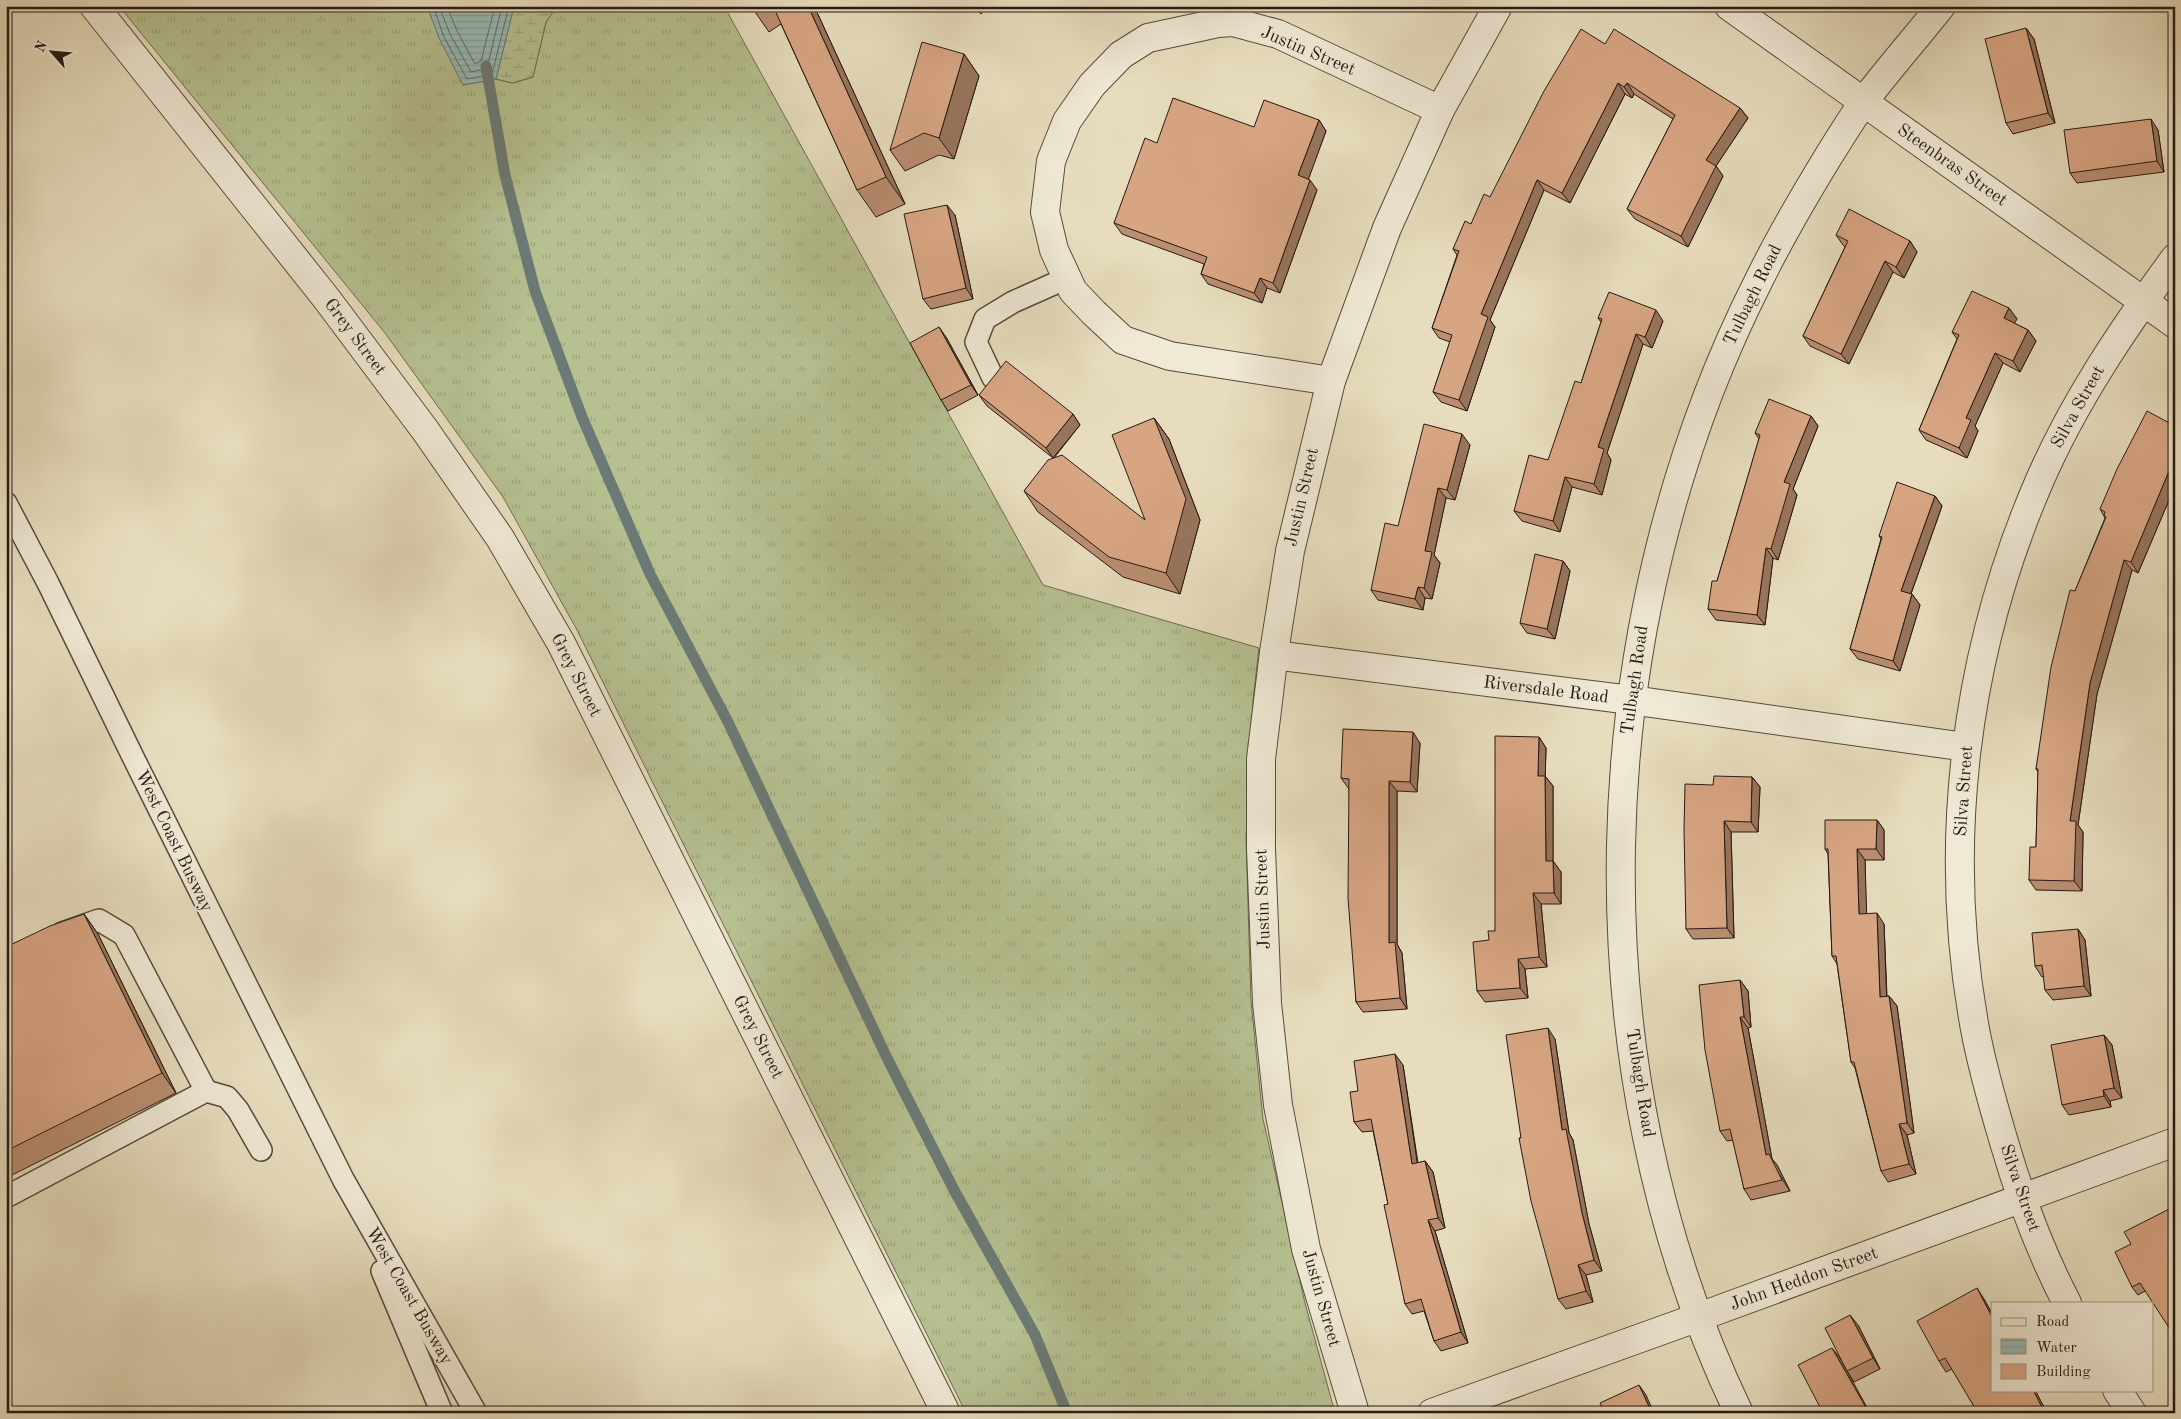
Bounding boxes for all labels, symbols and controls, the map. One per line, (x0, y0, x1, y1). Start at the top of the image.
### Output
street label: Justin Street (1258, 23, 1358, 79)
north arrow (28, 28, 78, 78)
text: N (33, 38, 50, 54)
street label: Steenbras Street (1894, 120, 2010, 210)
street label: Tulbagh Road (1721, 242, 1785, 348)
street label: Grey Street (320, 295, 390, 379)
street label: Silva Street (2048, 363, 2108, 451)
street label: Justin Street (1282, 446, 1322, 548)
street label: Tulbagh Road (1618, 624, 1652, 736)
street label: Grey Street (547, 630, 605, 720)
street label: Riversdale Road (1482, 673, 1610, 707)
street label: Silva Street (1952, 745, 1976, 837)
street label: West Coast Busway (132, 767, 216, 915)
street label: Justin Street (1252, 848, 1274, 950)
street label: Grey Street (729, 992, 787, 1082)
street label: Tulbagh Road (1622, 1027, 1658, 1139)
street label: Silva Street (1997, 1142, 2043, 1234)
street label: West Coast Busway (362, 1224, 456, 1368)
street label: John Heddon Street (1728, 1244, 1880, 1314)
street label: Justin Street (1298, 1247, 1344, 1349)
legend (1991, 1302, 2154, 1392)
text: Road (2036, 1315, 2070, 1330)
text: Water (2036, 1341, 2077, 1356)
text: Building (2036, 1365, 2091, 1380)

